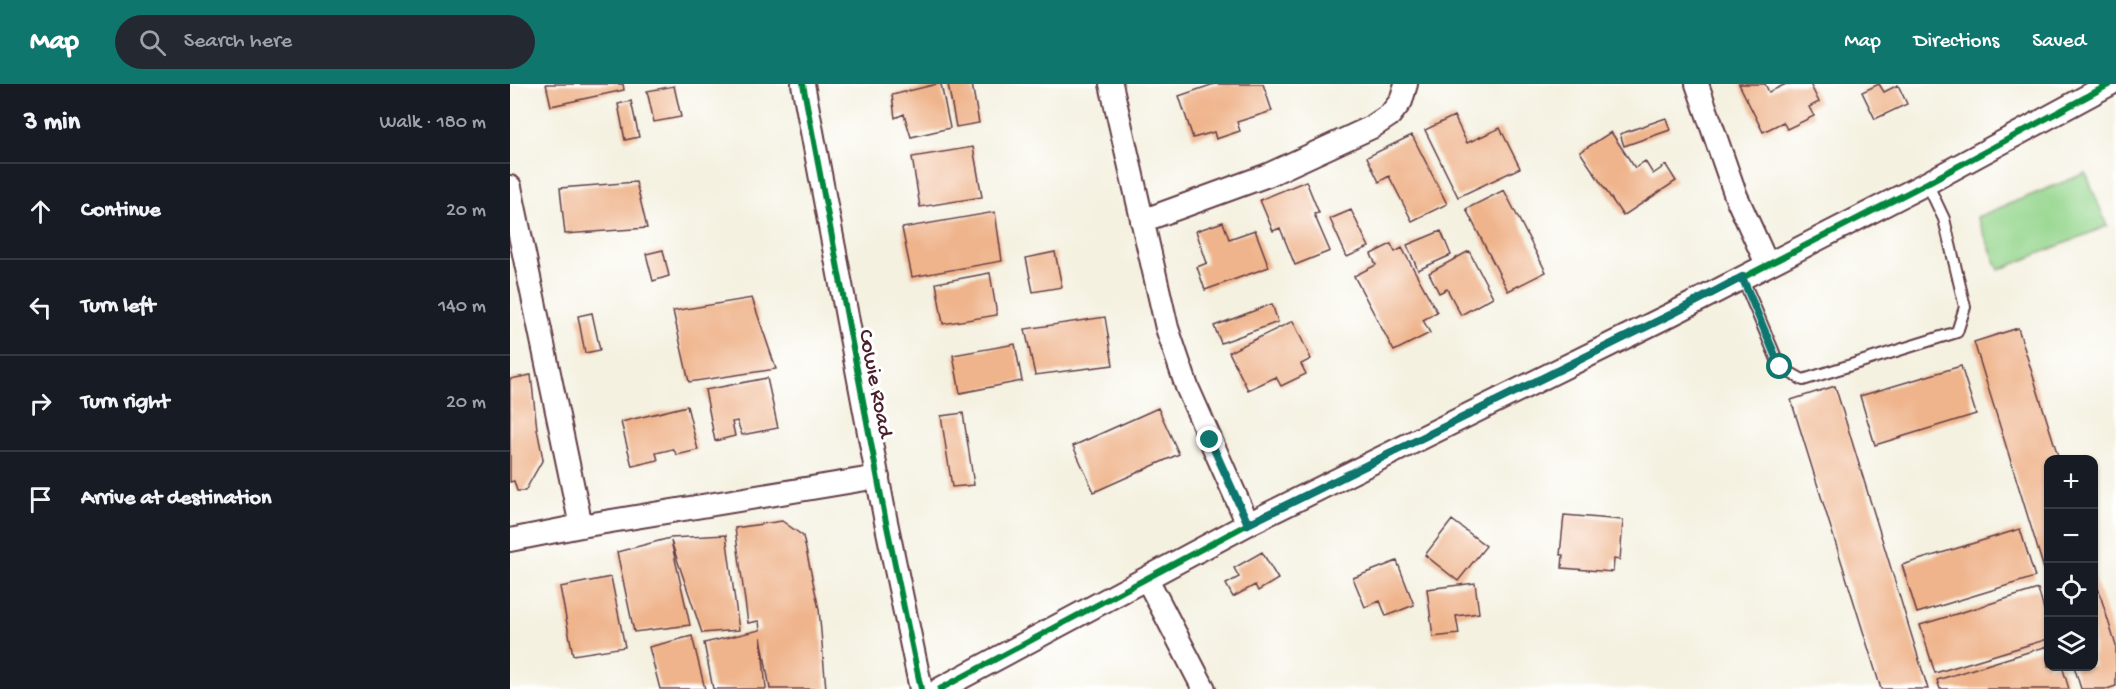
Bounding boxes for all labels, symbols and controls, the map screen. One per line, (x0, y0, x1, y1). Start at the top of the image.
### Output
search box (115, 15, 535, 69)
text: Map (30, 26, 79, 59)
icon: search (136, 26, 169, 59)
text: Search here (184, 29, 292, 55)
text: Map (1844, 30, 1881, 55)
text: Directions (1914, 30, 1999, 55)
text: Saved (2032, 30, 2086, 55)
text: 3 min (24, 108, 80, 139)
text: Walk · 180 m (379, 112, 486, 135)
icon: ahead (24, 195, 57, 228)
text: Continue (81, 198, 161, 224)
text: 20 m (446, 200, 486, 223)
icon: left (24, 291, 57, 324)
text: Turn left (81, 294, 155, 320)
text: 140 m (438, 296, 486, 319)
street label: Cowie Road (851, 327, 898, 442)
route start (1766, 353, 1792, 379)
icon: right (24, 387, 57, 420)
text: Turn right (81, 390, 169, 416)
text: 20 m (446, 392, 486, 415)
route end (1196, 426, 1222, 452)
map controls (2044, 455, 2098, 671)
button: + (2044, 455, 2098, 509)
icon: arrive (24, 483, 57, 516)
text: Arrive at destination (81, 486, 271, 512)
button: − (2044, 509, 2098, 563)
button: locate (2044, 563, 2098, 617)
button: layers (2044, 617, 2098, 671)

